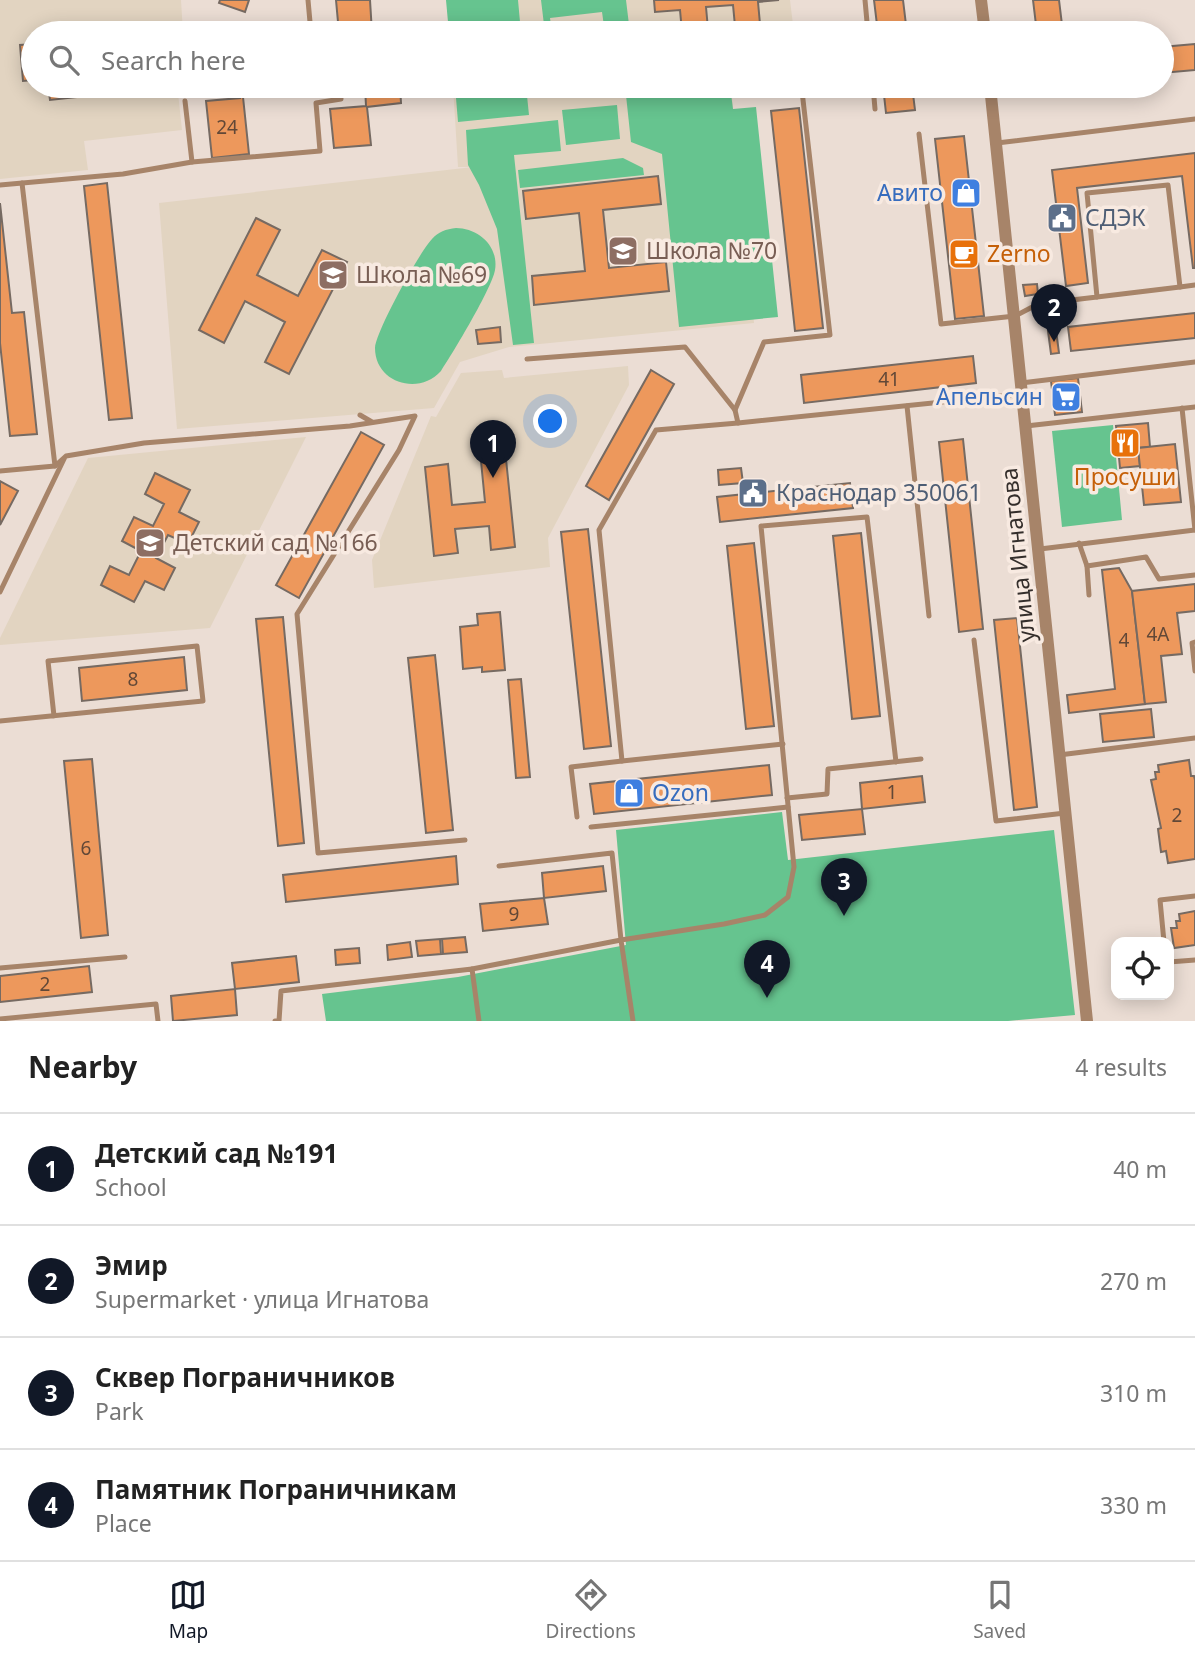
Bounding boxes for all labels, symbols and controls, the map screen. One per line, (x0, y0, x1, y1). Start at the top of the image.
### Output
search box (21, 21, 1174, 98)
icon: search (45, 41, 83, 79)
text: Search here (101, 42, 246, 78)
house number: 24 (216, 114, 238, 140)
place label: Авито (877, 176, 943, 208)
shop icon: Авито (949, 176, 983, 210)
public building icon: СДЭК (1045, 201, 1079, 235)
place label: СДЭК (1085, 201, 1146, 233)
school or university icon: Школа №70 (606, 234, 640, 268)
place label: Школа №70 (646, 234, 777, 266)
cafe icon: Zerno (947, 237, 981, 271)
place label: Zerno (987, 237, 1051, 269)
school or university icon: Школа №69 (316, 258, 350, 292)
place label: Школа №69 (356, 258, 487, 290)
pin: 2 (1031, 284, 1077, 342)
house number: 41 (878, 366, 900, 392)
place label: Апельсин (936, 380, 1043, 412)
supermarket icon: Апельсин (1049, 380, 1083, 414)
your location (533, 404, 567, 438)
pin: 1 (470, 420, 516, 478)
restaurant icon: Просуши (1108, 426, 1142, 460)
place label: Просуши (1074, 460, 1176, 492)
street label: улица Игнатова (992, 466, 1042, 644)
public building icon: Краснодар 350061 (736, 476, 770, 510)
place label: Краснодар 350061 (776, 476, 982, 508)
school or university icon: Детский сад №166 (133, 526, 167, 560)
place label: Детский сад №166 (173, 526, 378, 558)
house number: 4А (1147, 621, 1170, 647)
house number: 4 (1119, 627, 1130, 653)
house number: 8 (128, 666, 138, 692)
shop icon: Ozon (612, 776, 646, 810)
place label: Ozon (652, 776, 709, 808)
house number: 1 (887, 779, 897, 805)
house number: 2 (1172, 802, 1182, 828)
house number: 6 (81, 835, 91, 861)
pin: 3 (821, 858, 867, 916)
house number: 9 (509, 901, 519, 927)
map controls (1111, 937, 1174, 1000)
button: locate (1111, 937, 1174, 1000)
pin: 4 (744, 940, 790, 998)
house number: 2 (40, 971, 50, 997)
text: Nearby (28, 1046, 137, 1087)
text: 4 results (1075, 1051, 1167, 1083)
text: Детский сад №191 (95, 1135, 338, 1171)
text: 1 (44, 1153, 58, 1185)
text: 40 m (1113, 1153, 1167, 1185)
text: School (95, 1171, 167, 1203)
text: Эмир (95, 1247, 168, 1283)
text: 2 (44, 1265, 58, 1297)
text: 270 m (1100, 1265, 1167, 1297)
text: Supermarket · улица Игнатова (95, 1283, 429, 1315)
text: Сквер Пограничников (95, 1359, 395, 1395)
text: 3 (44, 1377, 58, 1409)
text: 310 m (1100, 1377, 1167, 1409)
text: Park (95, 1395, 144, 1427)
text: Памятник Пограничникам (95, 1471, 457, 1507)
text: 4 (44, 1489, 58, 1521)
text: 330 m (1100, 1489, 1167, 1521)
text: Place (95, 1507, 152, 1539)
tab: Map (169, 1576, 208, 1644)
tab: Directions (546, 1576, 636, 1644)
tab: Saved (973, 1576, 1026, 1644)

